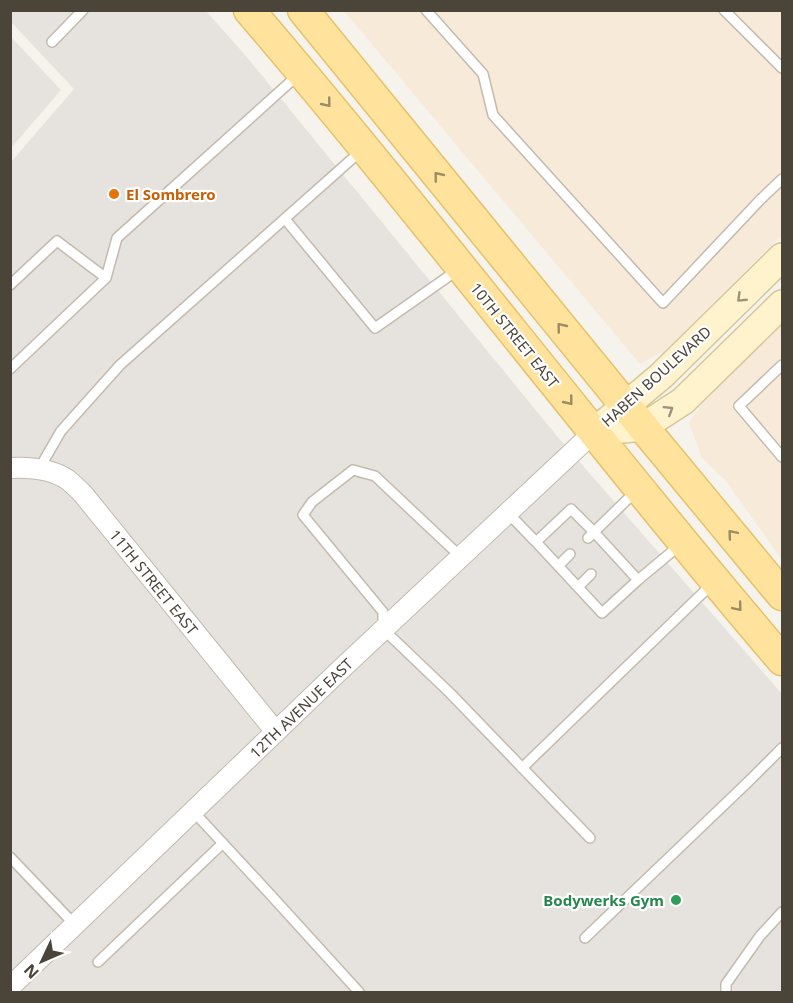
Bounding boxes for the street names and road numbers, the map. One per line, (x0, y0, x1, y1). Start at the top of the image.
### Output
street label: 10TH STREET EAST (466, 278, 564, 392)
street label: HABEN BOULEVARD (597, 321, 715, 431)
street label: 11TH STREET EAST (105, 525, 203, 639)
street label: 12TH AVENUE EAST (245, 653, 357, 762)

